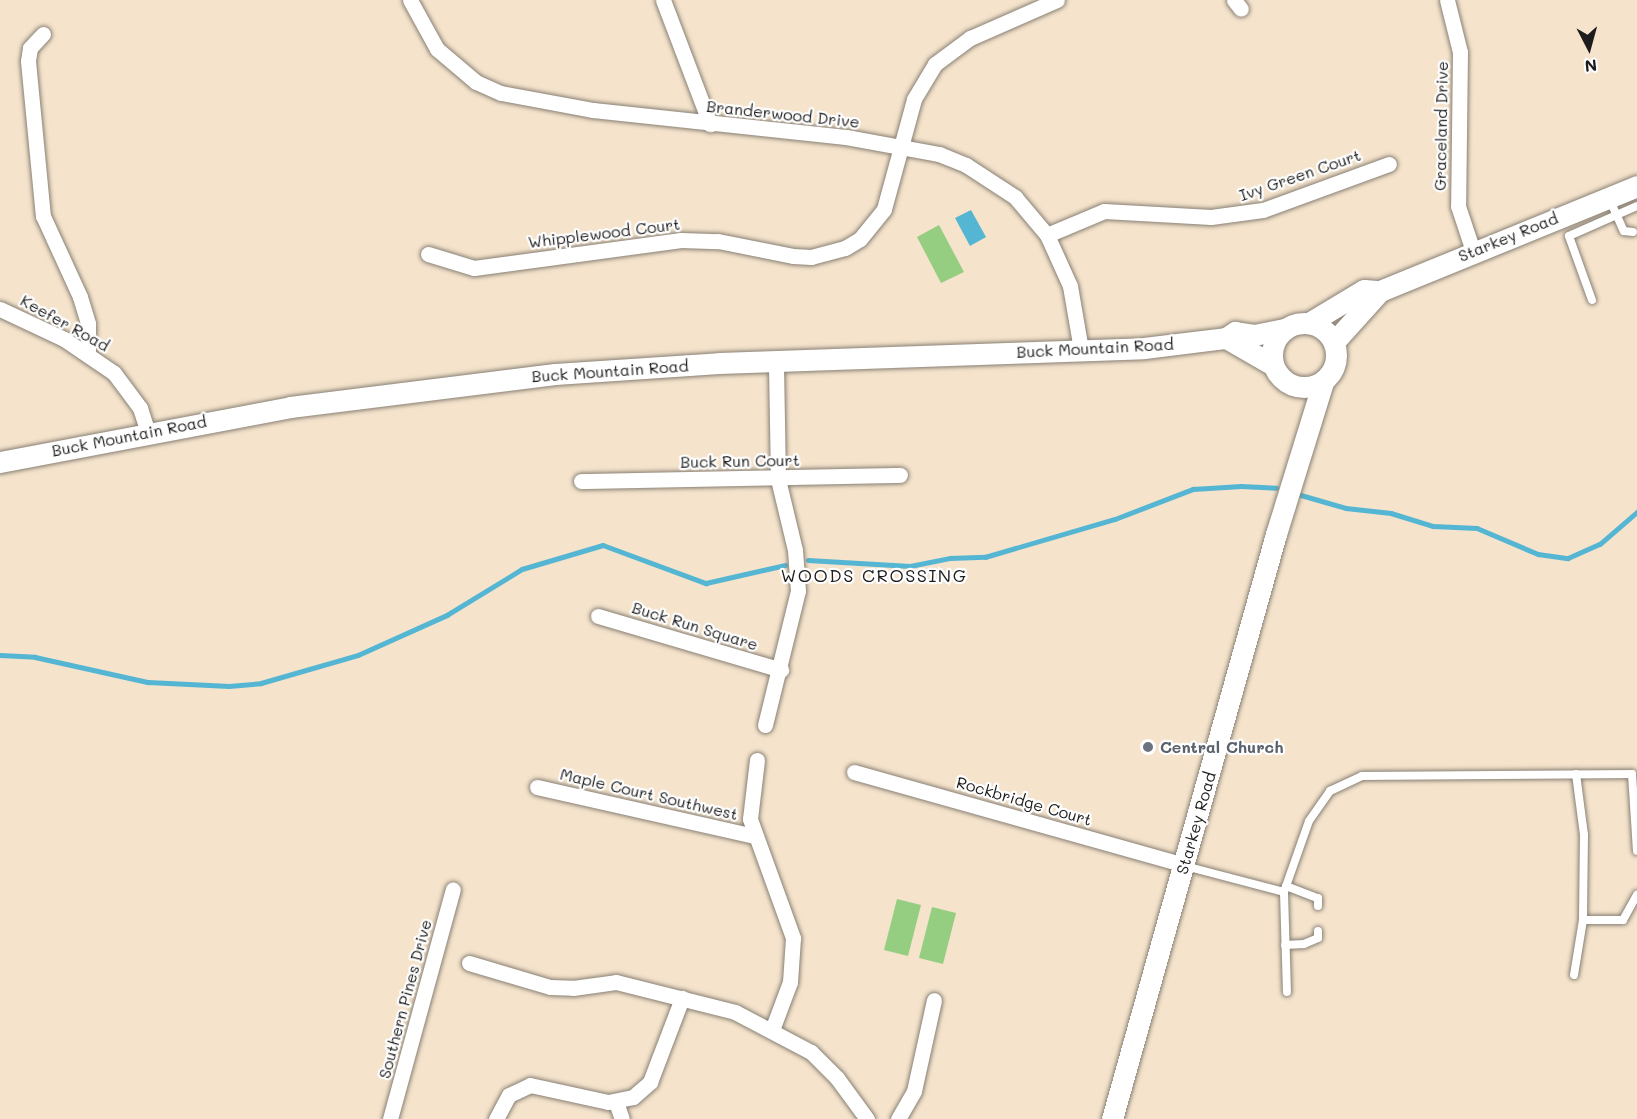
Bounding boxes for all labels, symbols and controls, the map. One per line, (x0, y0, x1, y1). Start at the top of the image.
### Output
north arrow (1559, 18, 1619, 78)
text: N (1584, 55, 1598, 77)
street label: Graceland Drive (1430, 61, 1452, 191)
street label: Branderwood Drive (706, 96, 860, 132)
street label: Ivy Green Court (1237, 145, 1363, 205)
street label: Starkey Road (1455, 208, 1561, 266)
street label: Whipplewood Court (527, 214, 681, 252)
street label: Keefer Road (17, 291, 113, 355)
street label: Buck Mountain Road (1016, 334, 1174, 362)
street label: Buck Mountain Road (531, 356, 689, 386)
street label: Buck Mountain Road (50, 412, 208, 460)
street label: Buck Run Court (680, 450, 800, 472)
district label: WOODS CROSSING (781, 564, 967, 586)
street label: Buck Run Square (630, 598, 760, 654)
place label: Central Church (1160, 737, 1283, 757)
marker: Central Church (1141, 740, 1155, 754)
street label: Maple Court Southwest (558, 764, 740, 824)
street label: Starkey Road (1172, 770, 1220, 876)
street label: Rockbridge Court (954, 772, 1094, 830)
street label: Southern Pines Drive (375, 917, 435, 1081)

